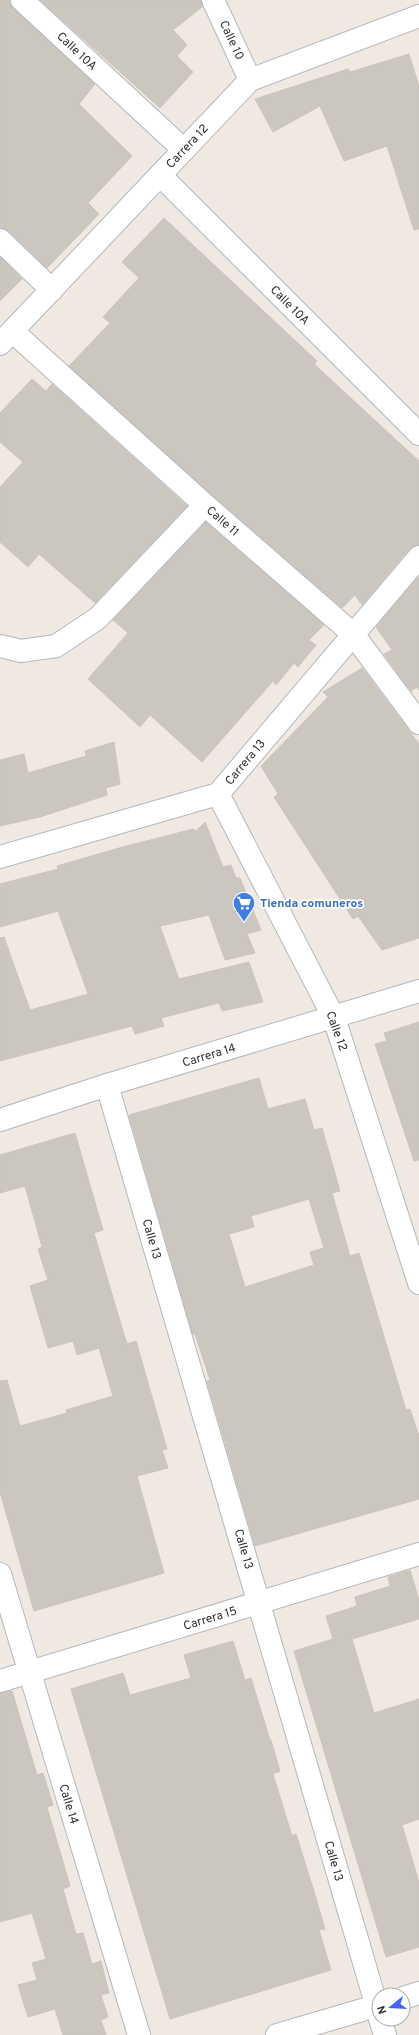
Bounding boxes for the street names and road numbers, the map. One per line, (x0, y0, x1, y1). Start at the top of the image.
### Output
street label: Calle 10 (215, 18, 247, 63)
street label: Calle 10A (53, 29, 100, 74)
street label: Carrera 12 (163, 121, 212, 172)
street label: Calle 10A (266, 283, 312, 329)
street label: Calle 11 (203, 503, 242, 540)
street label: Carrera 13 (222, 736, 270, 789)
street label: Calle 12 (321, 1009, 351, 1054)
street label: Carrera 14 (181, 1040, 238, 1072)
street label: Calle 13 (138, 1217, 164, 1261)
street label: Calle 13 (230, 1527, 256, 1571)
street label: Carrera 15 (182, 1603, 239, 1635)
street label: Calle 14 (54, 1782, 82, 1826)
street label: Calle 13 (320, 1839, 346, 1883)

